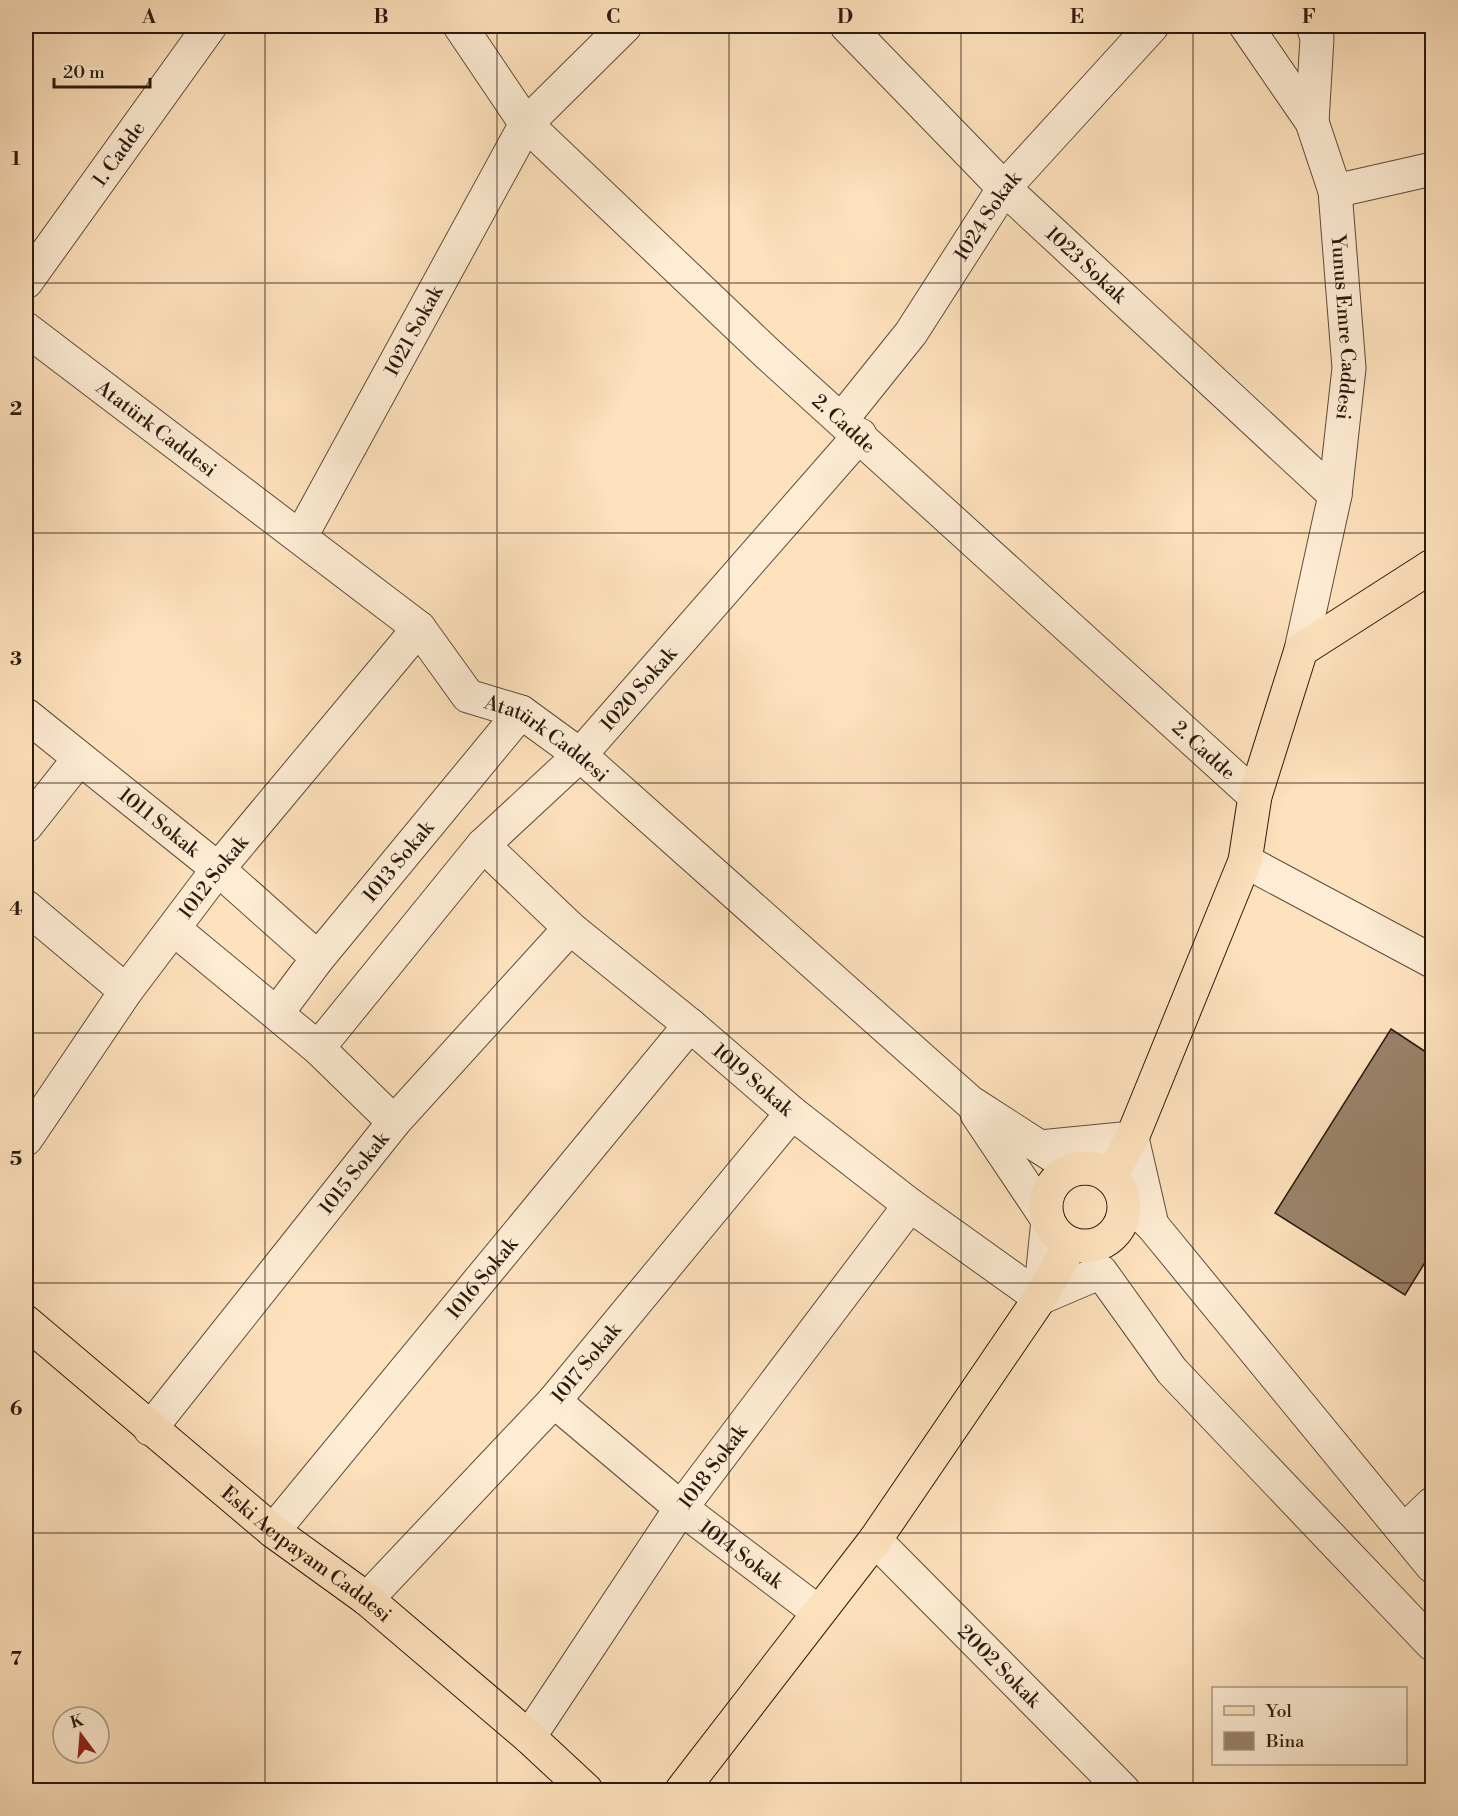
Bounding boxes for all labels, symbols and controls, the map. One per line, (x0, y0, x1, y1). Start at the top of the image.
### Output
text: A (141, 5, 157, 30)
text: B (373, 5, 389, 30)
text: C (606, 5, 620, 30)
text: D (837, 5, 853, 30)
text: E (1070, 5, 1084, 30)
text: F (1302, 5, 1316, 30)
scale bar (54, 51, 150, 89)
text: 20 m (63, 61, 105, 84)
street label: 1. Cadde (88, 117, 151, 192)
text: 1 (11, 147, 21, 172)
street label: 1024 Sokak (949, 165, 1028, 266)
street label: 1023 Sokak (1040, 222, 1132, 310)
street label: Yunus Emre Caddesi (1324, 233, 1360, 421)
street label: 1021 Sokak (380, 280, 450, 381)
street label: Atatürk Caddesi (90, 375, 221, 484)
street label: 2. Cadde (806, 389, 880, 459)
text: 2 (10, 397, 22, 422)
street label: 1020 Sokak (595, 641, 684, 737)
text: 3 (10, 647, 22, 672)
street label: Atatürk Caddesi (480, 690, 613, 789)
street label: 2. Cadde (1166, 716, 1240, 786)
street label: 1011 Sokak (113, 783, 205, 864)
street label: 1013 Sokak (358, 815, 441, 908)
street label: 1012 Sokak (174, 830, 256, 925)
text: 4 (9, 897, 23, 922)
street label: 1019 Sokak (707, 1039, 799, 1124)
street label: 1015 Sokak (314, 1126, 396, 1220)
text: 5 (10, 1147, 22, 1172)
street label: 1016 Sokak (442, 1231, 525, 1325)
street label: 1017 Sokak (546, 1317, 628, 1409)
text: 6 (10, 1397, 23, 1422)
street label: 1018 Sokak (674, 1419, 755, 1515)
street label: Eski Acıpayam Caddesi (215, 1481, 396, 1629)
street label: 1014 Sokak (694, 1515, 789, 1596)
street label: 2002 Sokak (952, 1620, 1046, 1715)
text: 7 (10, 1647, 22, 1672)
legend (1212, 1687, 1407, 1765)
text: Yol (1265, 1700, 1293, 1723)
north arrow (51, 1705, 111, 1765)
text: K (68, 1710, 87, 1733)
text: Bina (1265, 1730, 1305, 1753)

